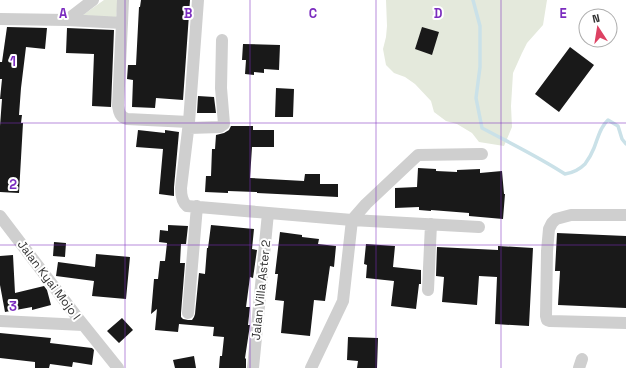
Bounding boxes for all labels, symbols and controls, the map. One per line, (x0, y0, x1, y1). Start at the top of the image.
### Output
text: A (59, 5, 68, 22)
text: B (184, 5, 193, 22)
text: C (309, 5, 317, 22)
text: D (434, 5, 443, 22)
text: E (559, 5, 567, 22)
north arrow (578, 8, 618, 48)
text: N (591, 11, 601, 26)
text: 1 (10, 53, 16, 70)
text: 2 (9, 176, 17, 193)
street label: Jalan Kyai Mojo I (14, 237, 84, 323)
street label: Jalan Villa Aster 2 (248, 239, 274, 341)
text: 3 (9, 298, 17, 315)

